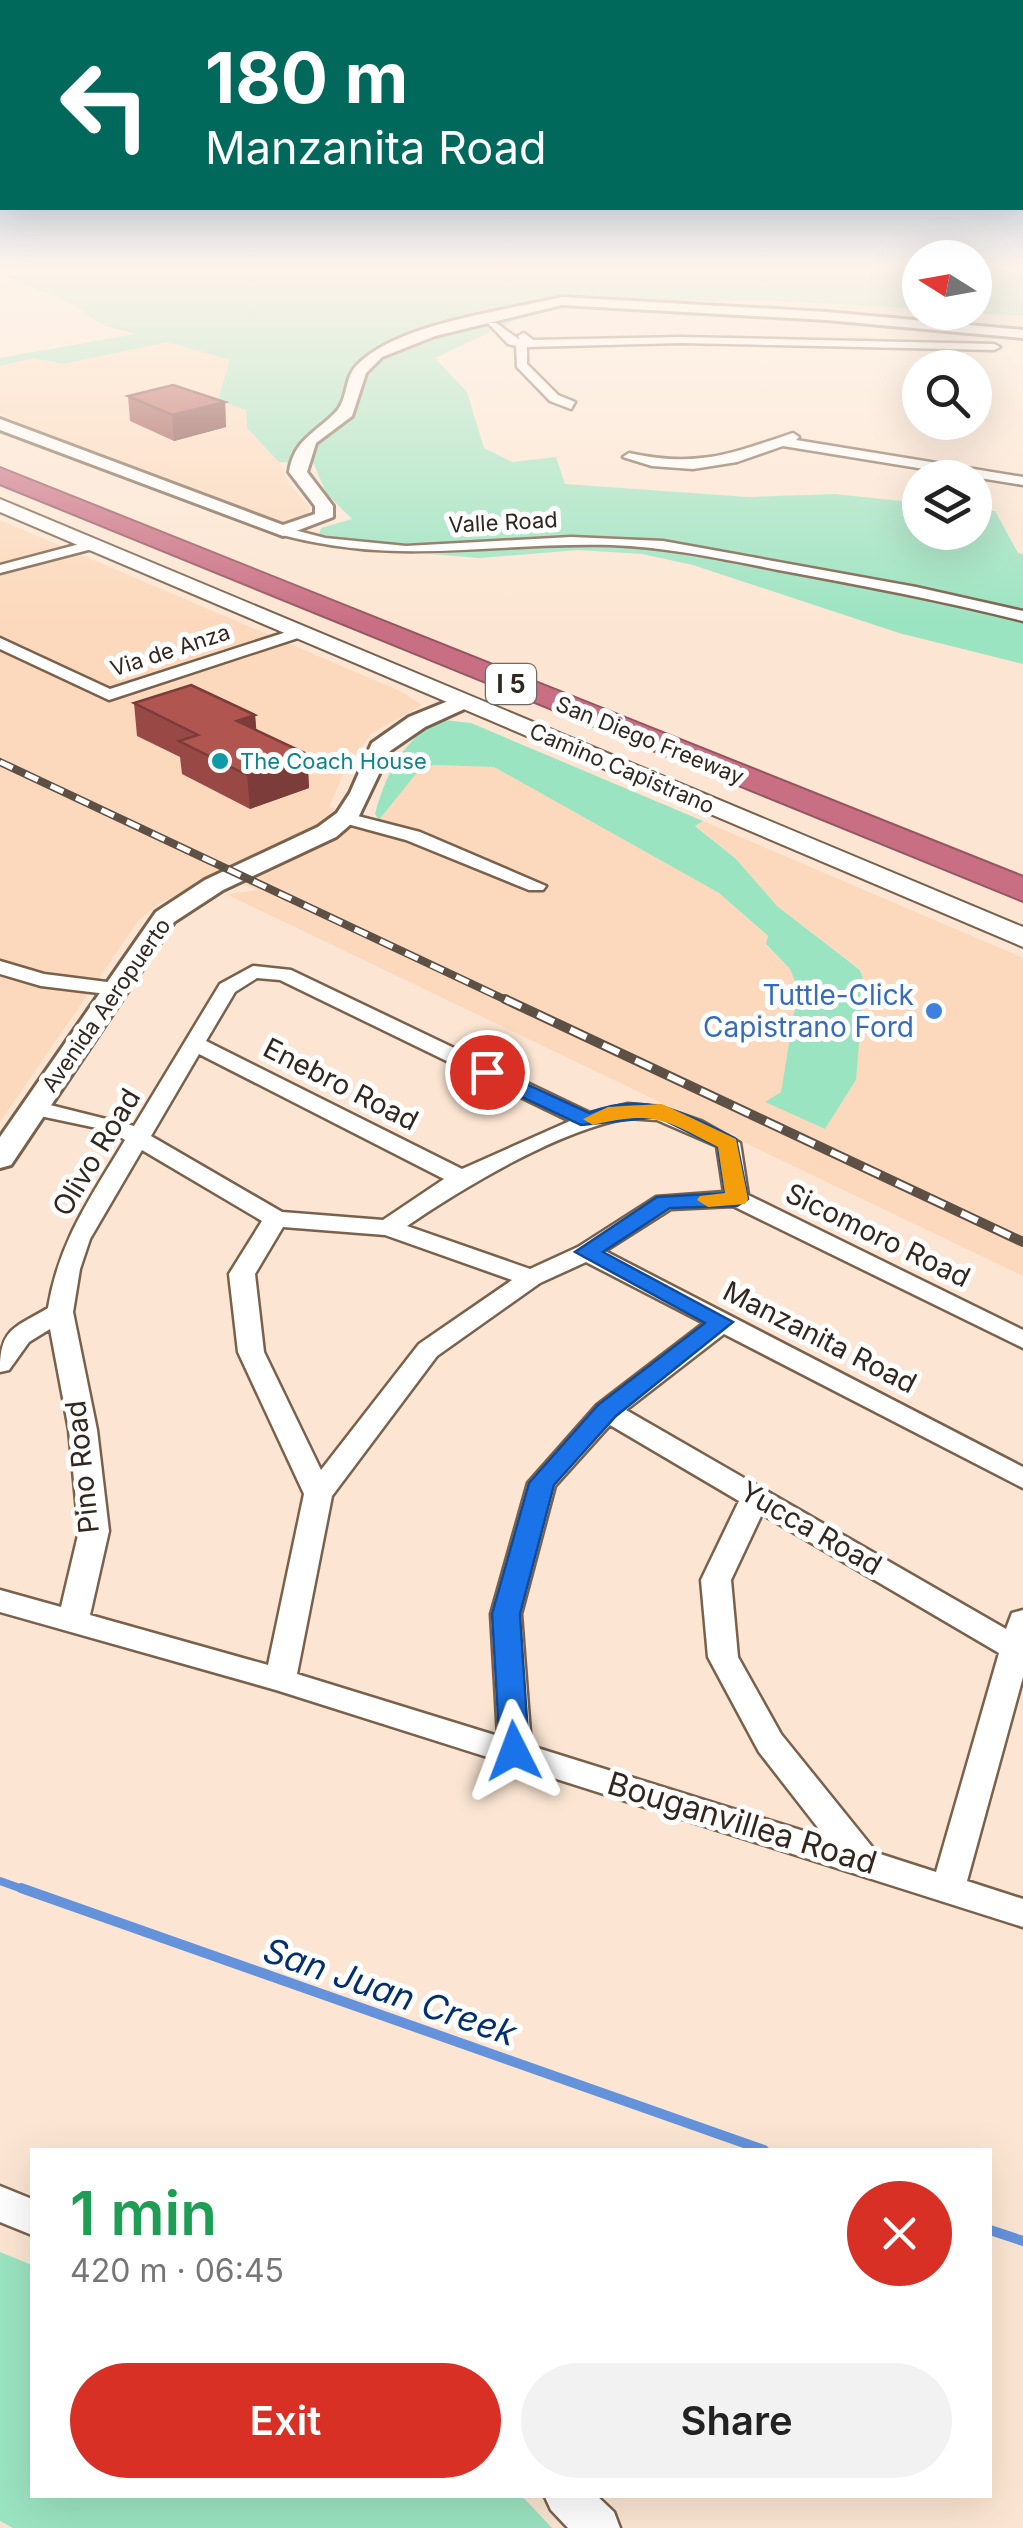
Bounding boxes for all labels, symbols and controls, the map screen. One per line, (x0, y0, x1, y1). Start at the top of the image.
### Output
text: 180 m (205, 35, 408, 120)
icon: left (40, 40, 170, 170)
text: Manzanita Road (205, 120, 547, 175)
north arrow (902, 240, 992, 330)
map controls (902, 240, 992, 550)
button: search (902, 350, 992, 440)
button: layers (902, 460, 992, 550)
street label: Valle Road (448, 506, 558, 538)
street label: Via de Anza (107, 618, 233, 682)
road number: I 5 (486, 664, 536, 704)
street label: San Diego Freeway (552, 690, 748, 790)
street label: Camino Capistrano (526, 717, 718, 819)
place label: The Coach House (240, 748, 427, 774)
marker: The Coach House (209, 750, 231, 772)
street label: Avenida Aeropuerto (36, 913, 176, 1097)
place label: Tuttle-Click Capistrano Ford (703, 978, 914, 1044)
marker: Tuttle-Click Capistrano Ford (923, 1000, 945, 1022)
street label: Enebro Road (258, 1030, 424, 1138)
pin (445, 1030, 530, 1115)
icon: arrive (460, 1045, 515, 1100)
street label: Olivo Road (45, 1082, 147, 1222)
street label: Sicomoro Road (780, 1176, 976, 1294)
street label: Manzanita Road (718, 1274, 922, 1400)
street label: Pino Road (58, 1399, 106, 1535)
street label: Yucca Road (734, 1474, 888, 1582)
position arrow (462, 1699, 566, 1803)
street label: Bouganvillea Road (603, 1763, 881, 1882)
water label: San Juan Creek (258, 1928, 523, 2054)
text: 1 min (70, 2177, 217, 2249)
button: close (847, 2181, 952, 2286)
text: 420 m · 06:45 (70, 2251, 284, 2290)
button: Exit (70, 2363, 501, 2478)
button: Share (521, 2363, 952, 2478)

